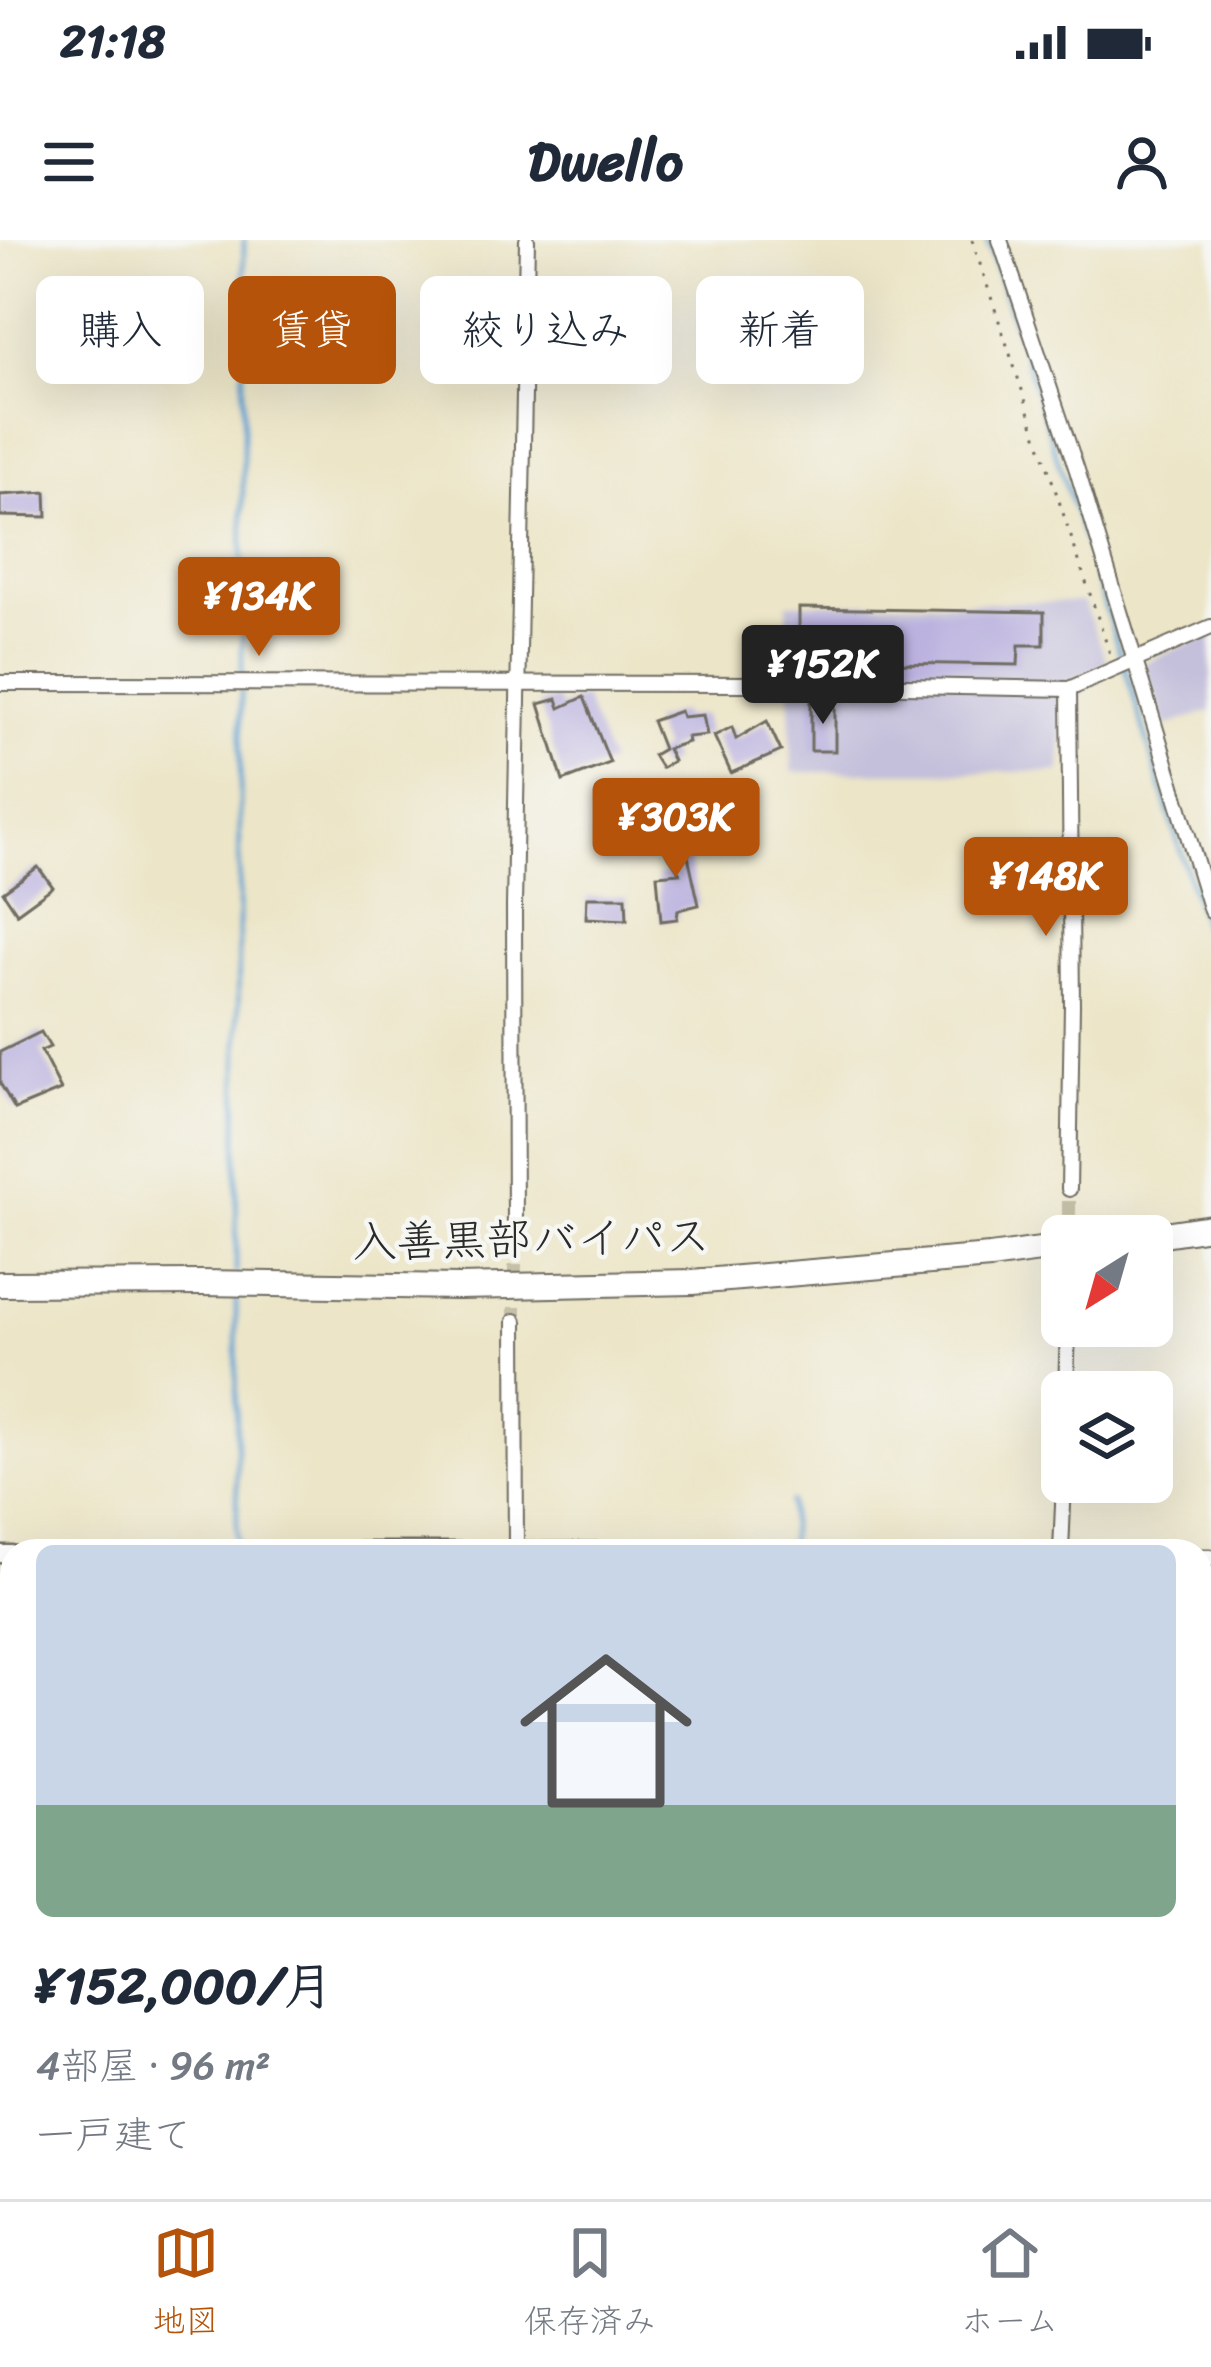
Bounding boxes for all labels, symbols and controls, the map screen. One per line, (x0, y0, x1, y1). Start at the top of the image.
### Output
text: 21:18 (60, 2, 165, 82)
text: Dwello (528, 114, 683, 210)
icon: menu (36, 129, 102, 195)
icon: person (1109, 129, 1175, 195)
chip: 購入 (36, 276, 204, 384)
chip: 賃貸 (228, 276, 396, 384)
chip: 絞り込み (420, 276, 672, 384)
chip: 新着 (696, 276, 864, 384)
pin: ¥134K (175, 557, 343, 659)
text: ¥134K (205, 561, 313, 630)
pin: ¥152K (739, 625, 907, 727)
text: ¥152K (769, 629, 877, 698)
pin: ¥303K (592, 778, 760, 880)
text: ¥303K (620, 782, 732, 851)
pin: ¥148K (962, 837, 1130, 939)
text: ¥148K (991, 841, 1101, 910)
street label: 入善黒部バイパス (351, 1196, 711, 1282)
north arrow (1041, 1215, 1173, 1347)
map controls (1041, 1215, 1173, 1503)
button: layers (1041, 1371, 1173, 1503)
icon: home (498, 1623, 714, 1839)
text: ¥152,000/月 (36, 1941, 333, 2031)
text: 4部屋 · 96 m² (36, 2031, 271, 2100)
text: 一戸建て (36, 2100, 192, 2169)
tab: 地図 (153, 2220, 219, 2350)
tab: 保存済み (524, 2220, 656, 2350)
tab: ホーム (961, 2220, 1058, 2350)

